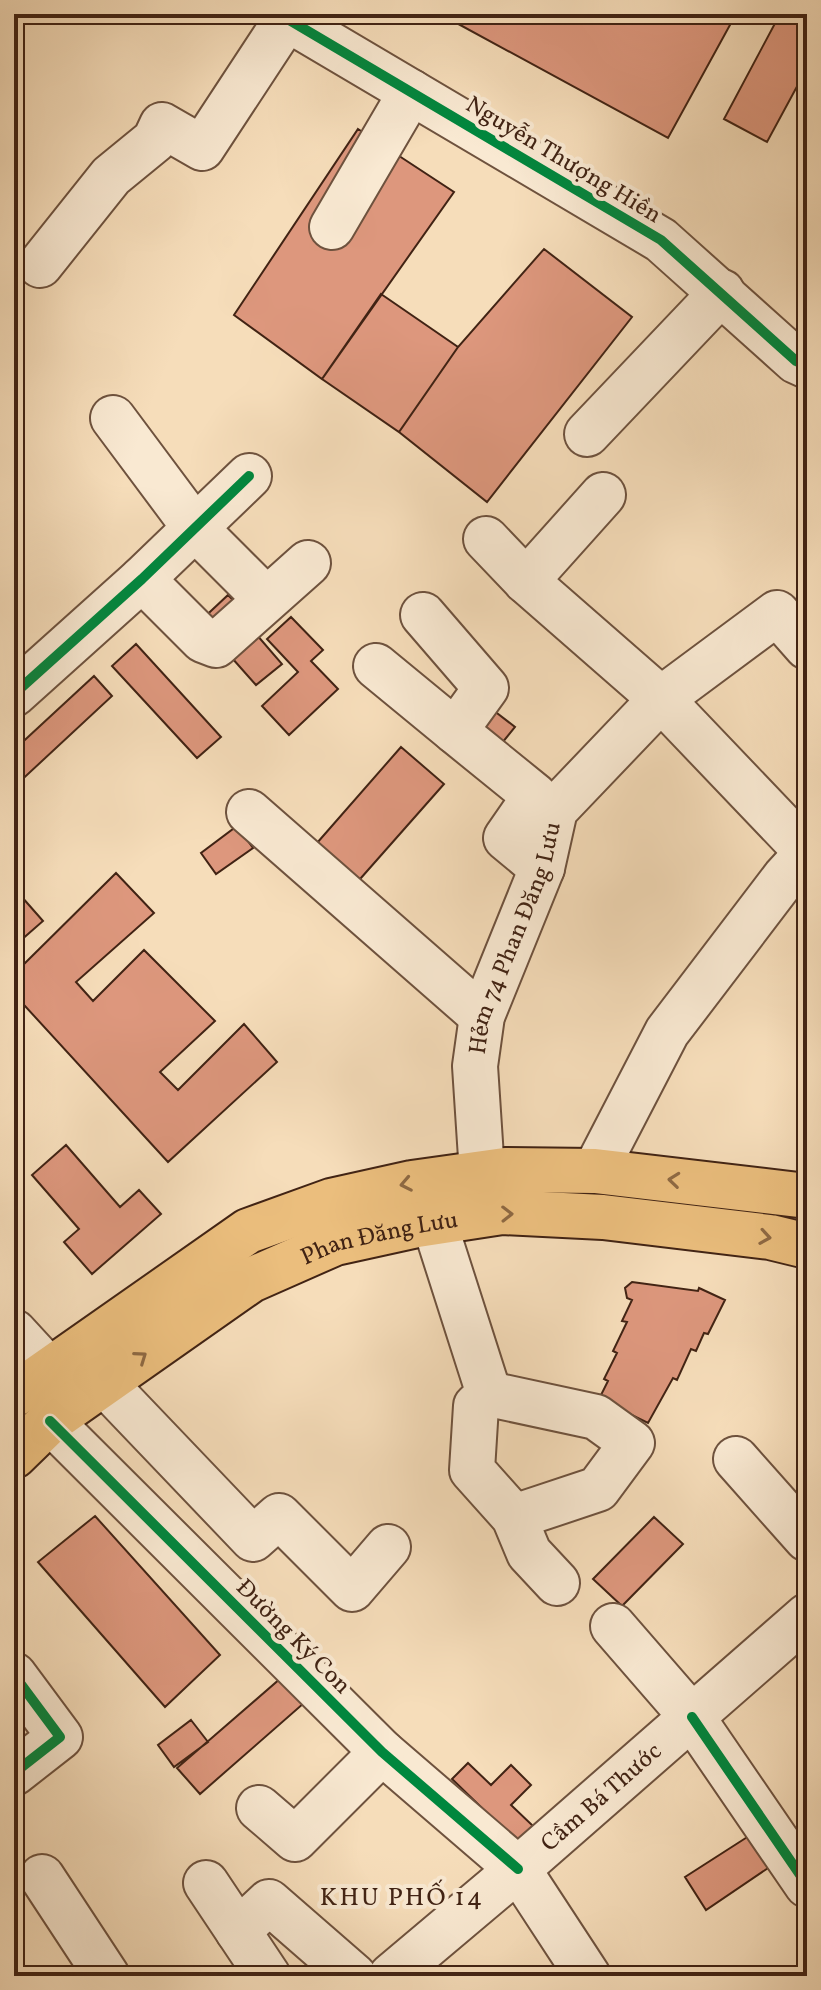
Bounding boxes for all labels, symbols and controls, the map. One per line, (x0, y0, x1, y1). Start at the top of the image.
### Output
street label: Nguyễn Thượng Hiền (459, 89, 667, 233)
street label: Hẻm 74 Phan Đăng Lưu (462, 819, 571, 1057)
one-way arrow (667, 1171, 680, 1188)
one-way arrow (399, 1175, 413, 1192)
street label: Phan Đăng Lưu (296, 1204, 461, 1275)
one-way arrow (501, 1205, 514, 1222)
one-way arrow (758, 1228, 772, 1245)
one-way arrow (133, 1352, 147, 1367)
street label: Đường Ký Con (227, 1572, 358, 1703)
street label: Cầm Bá Thước (534, 1736, 670, 1861)
district label: KHU PHỐ 14 (320, 1879, 484, 1916)

